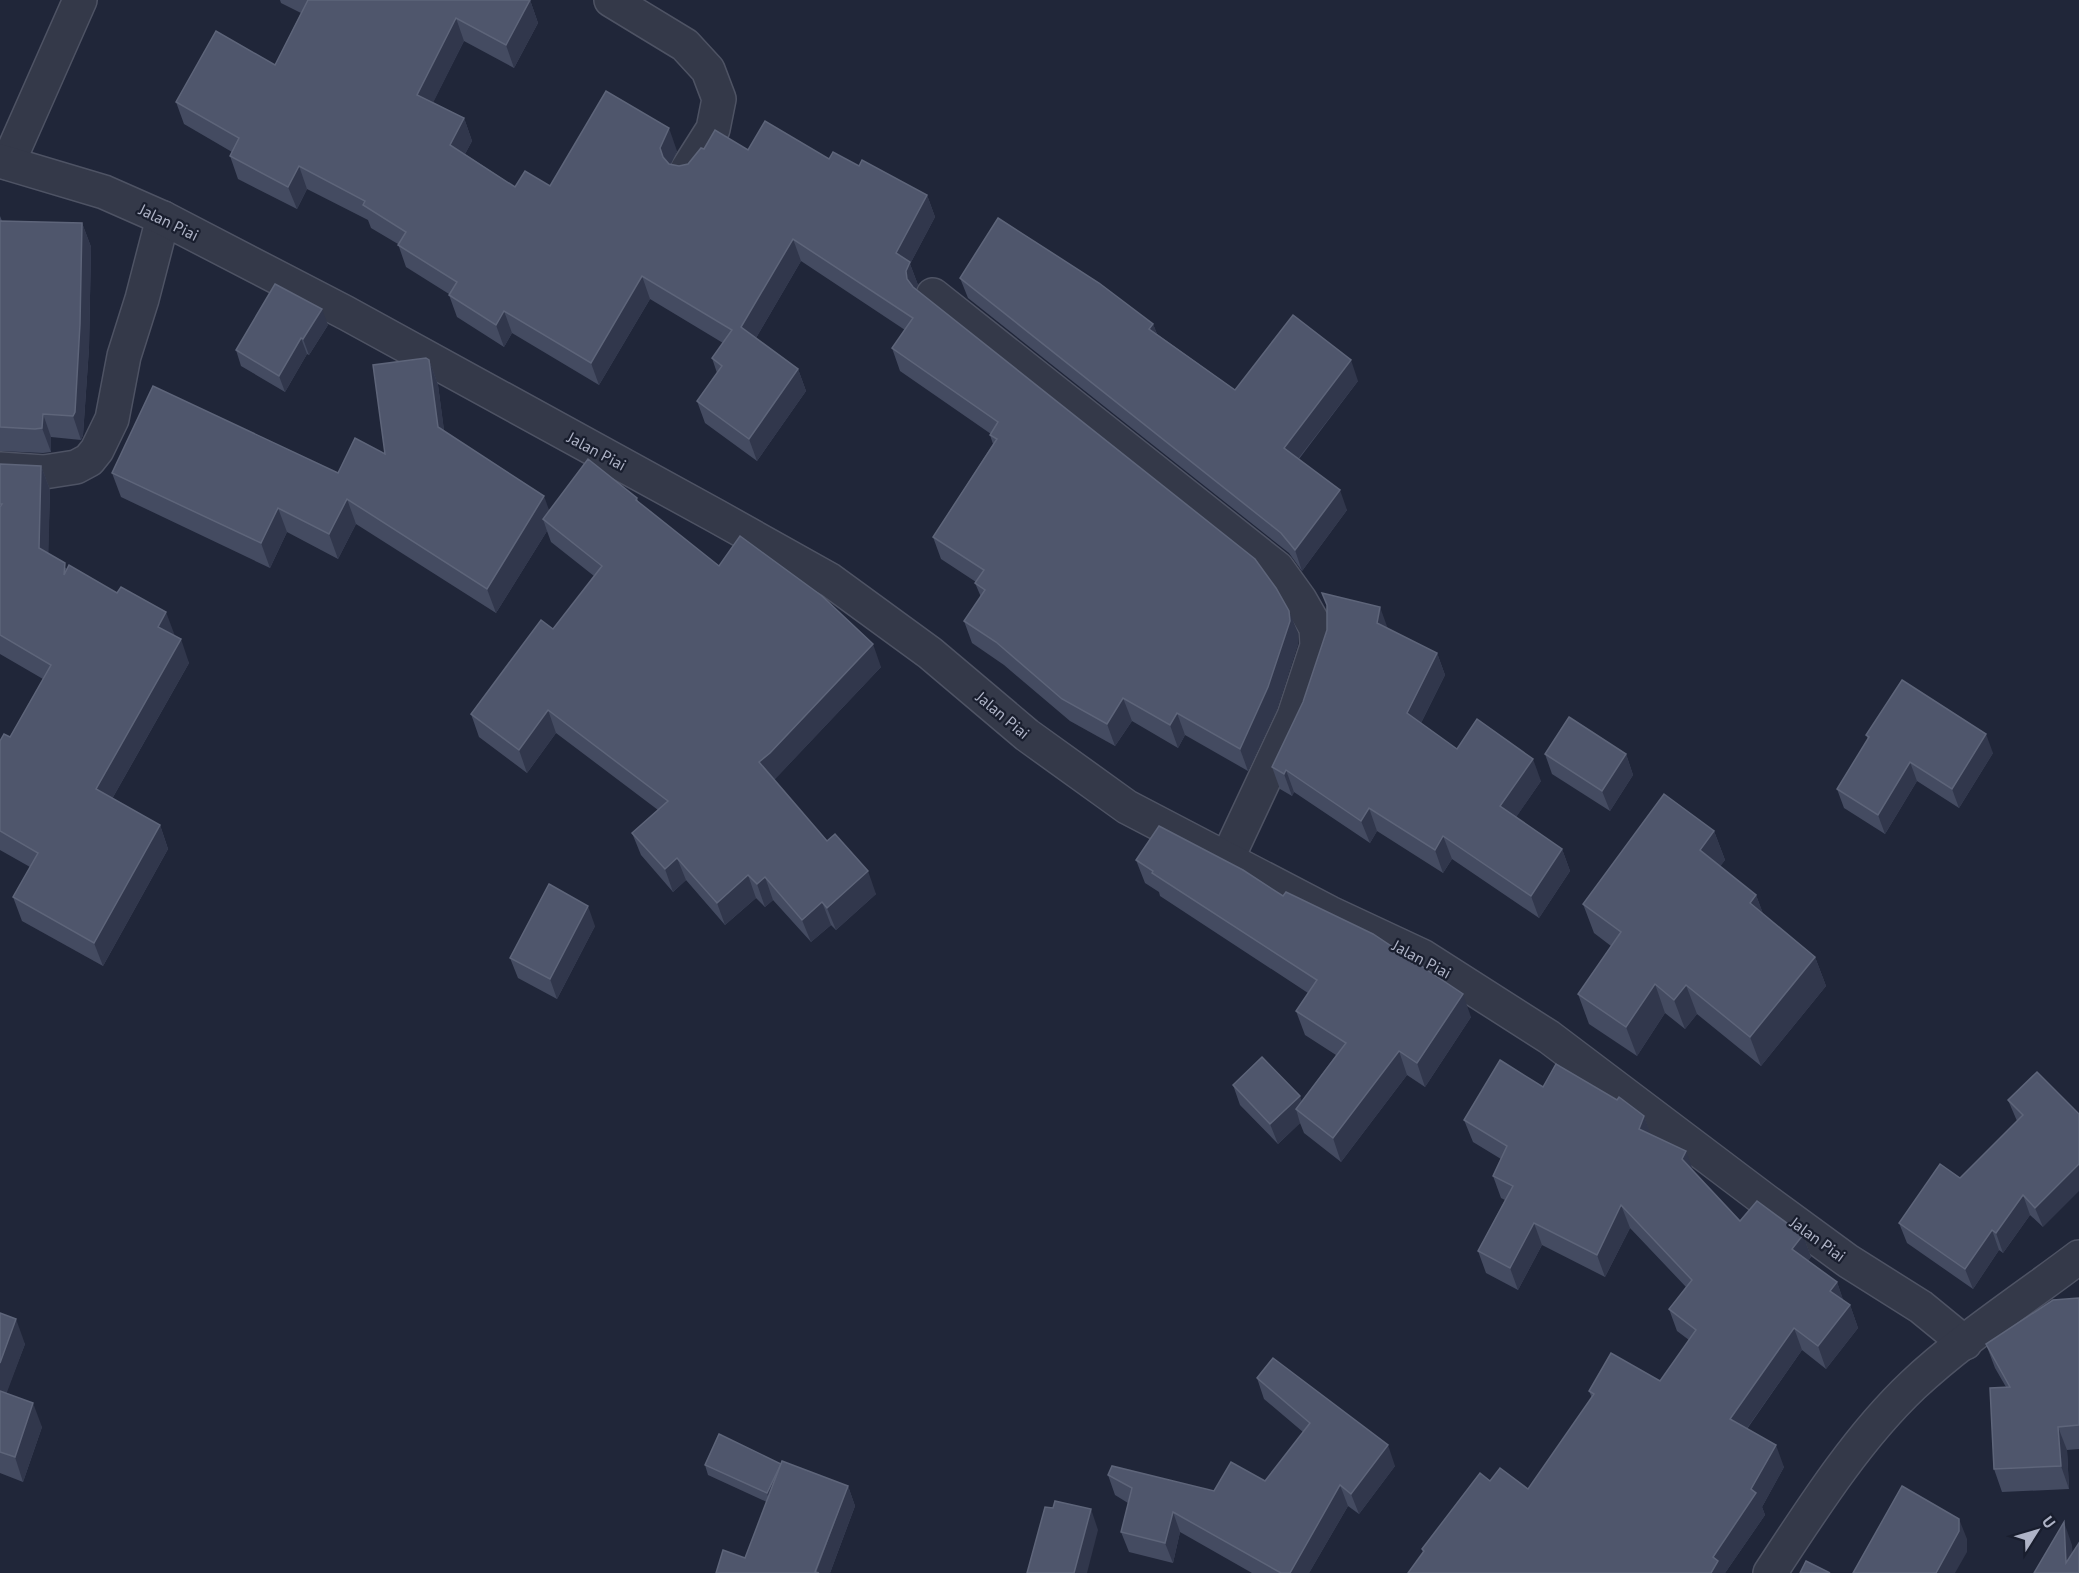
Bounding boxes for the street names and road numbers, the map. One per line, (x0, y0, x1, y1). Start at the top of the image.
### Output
street label: Jalan Piai (135, 199, 202, 245)
street label: Jalan Piai (563, 427, 630, 475)
street label: Jalan Piai (971, 686, 1034, 743)
street label: Jalan Piai (1388, 935, 1455, 983)
street label: Jalan Piai (1786, 1212, 1850, 1266)

